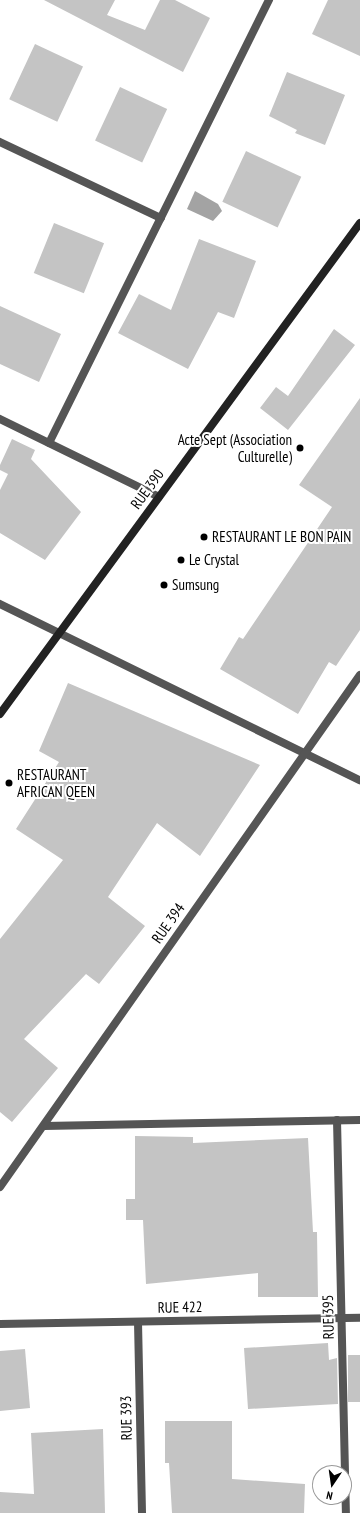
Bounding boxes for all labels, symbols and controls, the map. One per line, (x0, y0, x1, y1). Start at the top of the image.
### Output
place label: Acte Sept (Association Culturelle) (178, 430, 292, 465)
marker: Acte Sept (Association Culturelle) (295, 443, 305, 453)
street label: RUE 390 (127, 466, 167, 512)
place label: RESTAURANT LE BON PAIN (212, 528, 352, 546)
marker: RESTAURANT LE BON PAIN (199, 532, 209, 542)
place label: Le Crystal (189, 551, 239, 569)
marker: Le Crystal (176, 555, 186, 565)
place label: Sumsung (172, 576, 219, 594)
marker: Sumsung (159, 580, 169, 590)
place label: RESTAURANT AFRICAN QEEN (17, 765, 95, 800)
marker: RESTAURANT AFRICAN QEEN (4, 778, 14, 788)
street label: RUE 394 (148, 899, 188, 947)
street label: RUE 395 (319, 1294, 337, 1340)
street label: RUE 422 (157, 1298, 203, 1316)
street label: RUE 393 (117, 1395, 135, 1441)
north arrow (312, 1465, 352, 1505)
text: N (325, 1488, 334, 1503)

